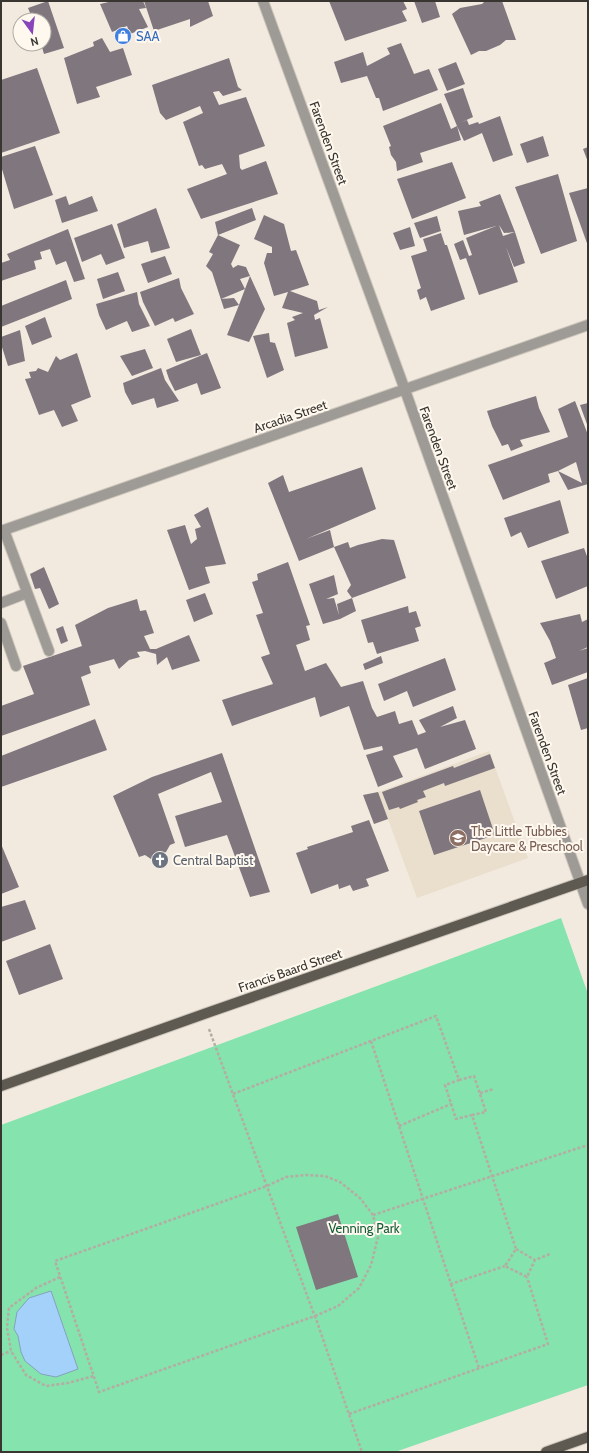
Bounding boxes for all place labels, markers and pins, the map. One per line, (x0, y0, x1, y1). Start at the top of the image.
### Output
shop icon: SAA (113, 26, 133, 46)
place label: SAA (136, 28, 160, 44)
place label: The Little Tubbies Daycare & Preschool (471, 823, 583, 854)
school or university icon: The Little Tubbies Daycare & Preschool (448, 828, 468, 848)
church icon: Central Baptist (150, 850, 170, 870)
place label: Central Baptist (173, 852, 254, 868)

